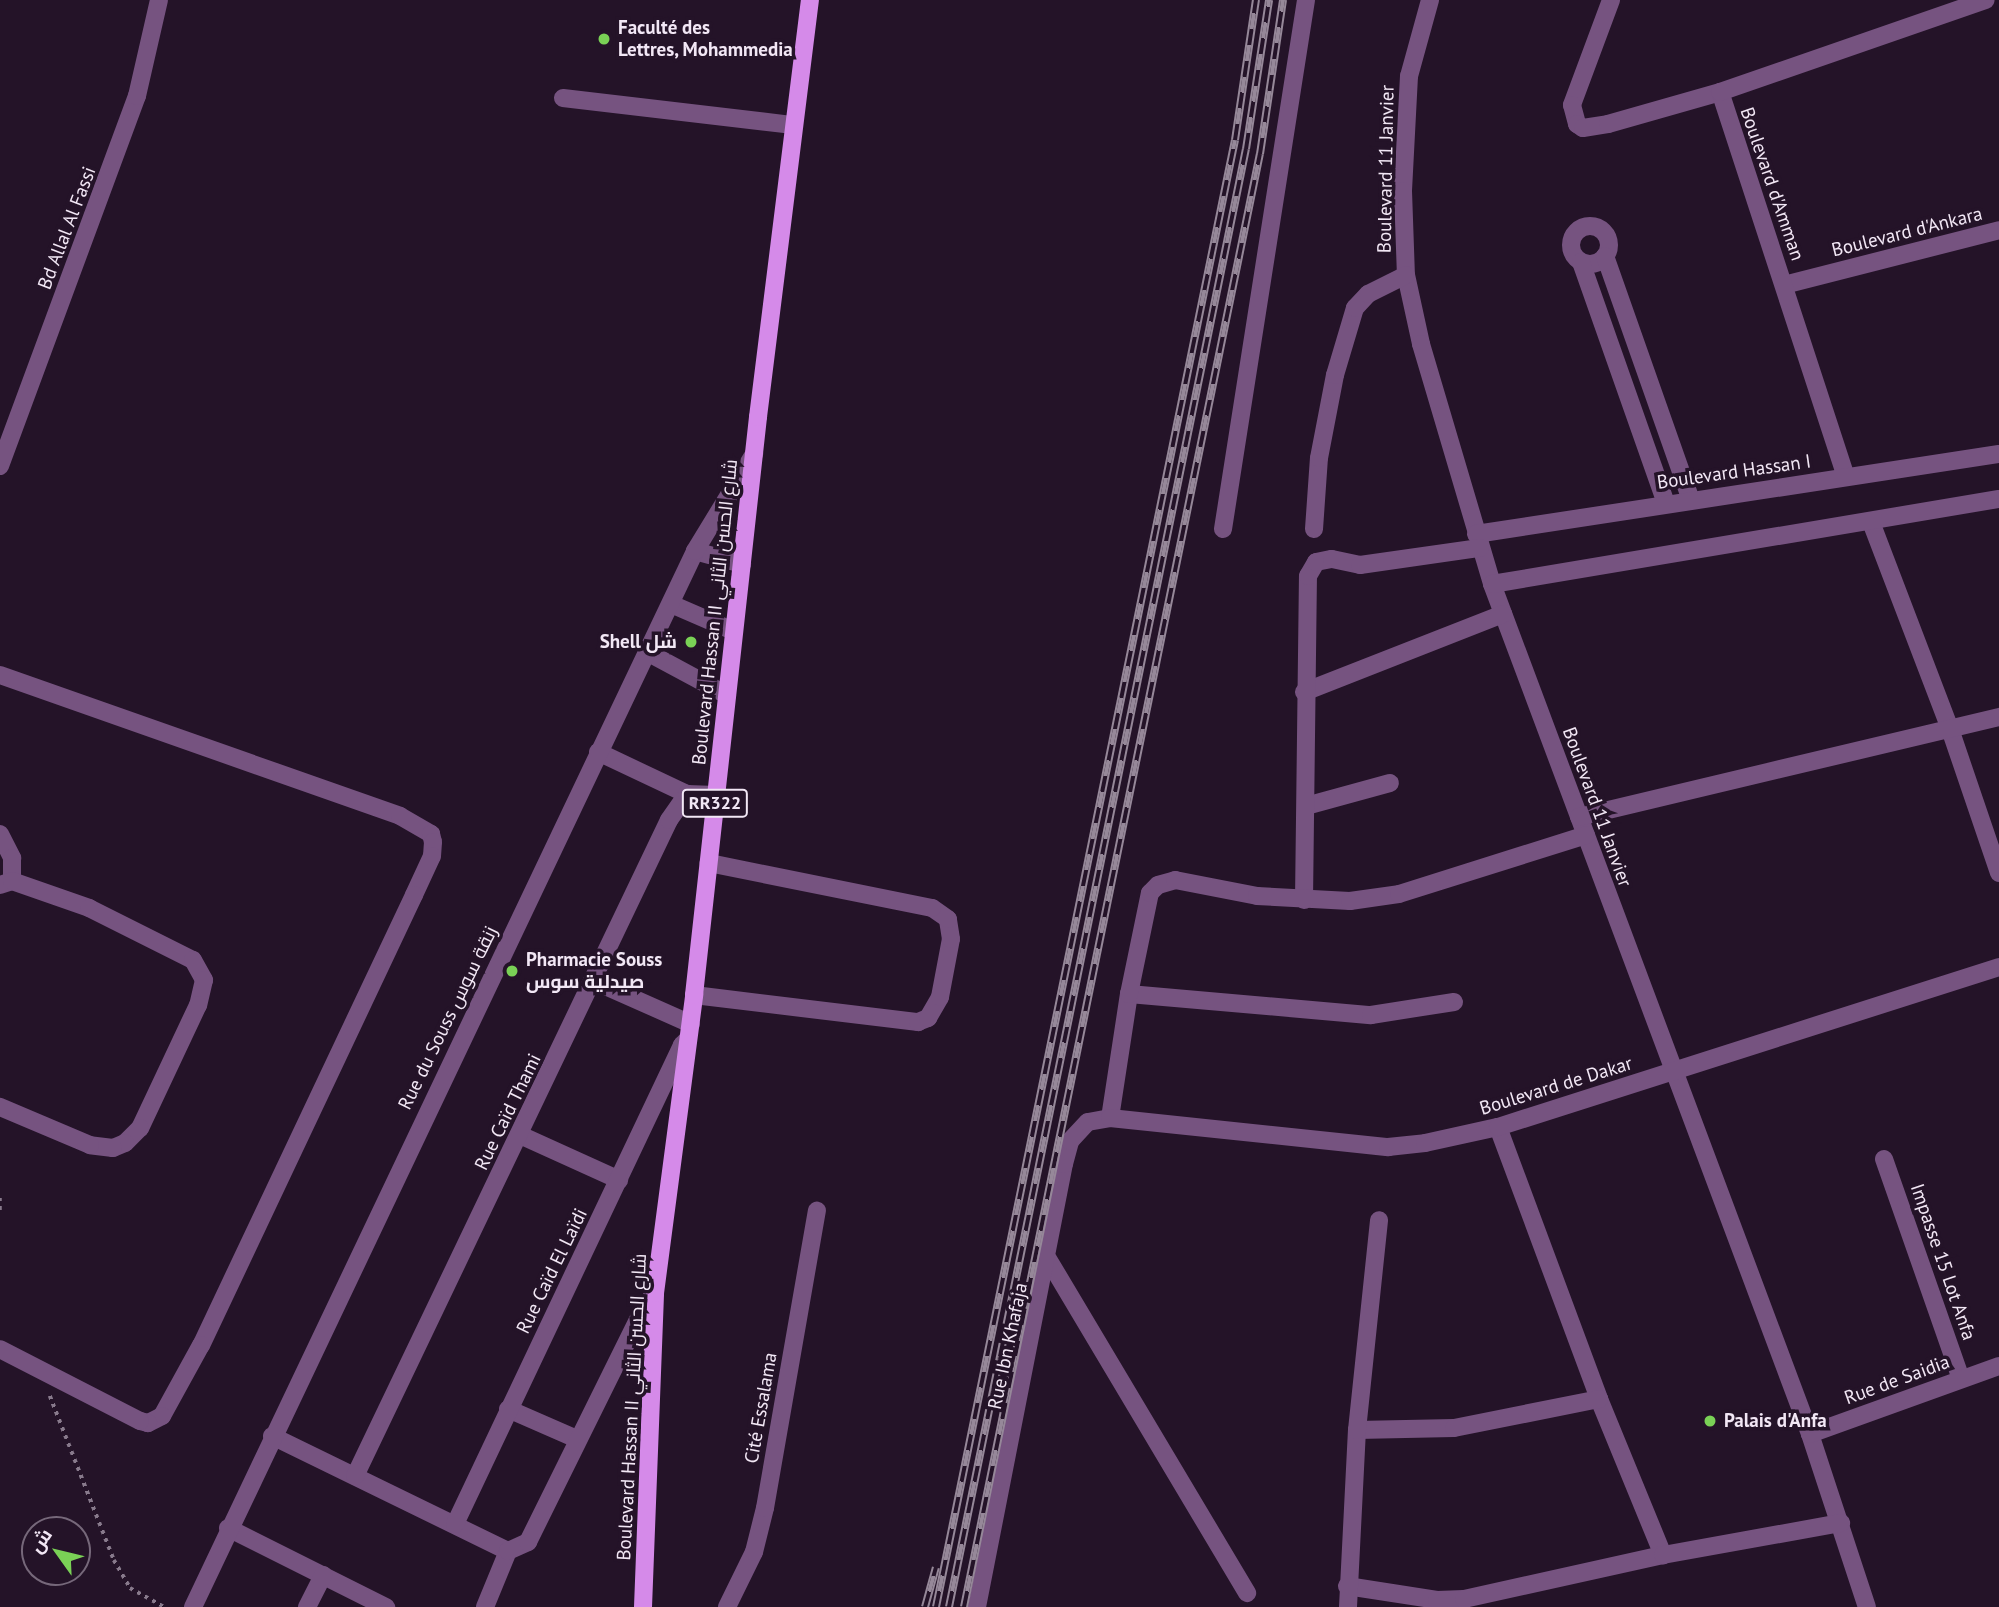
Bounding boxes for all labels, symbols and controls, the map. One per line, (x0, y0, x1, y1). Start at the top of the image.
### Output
place label: Faculté des Lettres, Mohammedia (618, 17, 794, 61)
marker: Faculté des Lettres, Mohammedia (596, 31, 612, 47)
street label: Boulevard 11 Janvier (1373, 85, 1399, 253)
street label: Boulevard d'Amman (1735, 104, 1809, 264)
street label: Bd Allal Al Fassi (33, 163, 101, 293)
street label: Boulevard d'Ankara (1829, 202, 1985, 262)
street label: Boulevard Hassan I (1656, 450, 1812, 494)
street label: Boulevard Hassan II شارع الحسن الثاني (688, 458, 742, 766)
place label: Shell شل (600, 631, 677, 653)
marker: Shell شل (683, 634, 699, 650)
street label: Boulevard 11 Janvier (1558, 724, 1636, 890)
road number: RR322 (682, 788, 748, 818)
street label: Rue du Souss زنقة سوس (394, 923, 502, 1113)
place label: Pharmacie Souss صيدلية سوس (526, 949, 662, 993)
marker: Pharmacie Souss صيدلية سوس (504, 963, 520, 979)
street label: Rue Caïd Thami (470, 1050, 546, 1174)
street label: Boulevard de Dakar (1477, 1052, 1635, 1120)
street label: Impasse 15 Lot Anfa (1905, 1180, 1981, 1344)
street label: Rue Caïd El Laïdi (512, 1205, 592, 1337)
street label: Boulevard Hassan II شارع الحسن الثاني (613, 1253, 651, 1561)
street label: Rue Ibn Khafaja (983, 1281, 1033, 1411)
street label: Rue de Saidia (1841, 1350, 1953, 1410)
street label: Cité Essalama (740, 1351, 782, 1465)
place label: Palais d'Anfa (1724, 1410, 1827, 1432)
marker: Palais d'Anfa (1702, 1413, 1718, 1429)
north arrow (21, 1516, 91, 1586)
text: ش (23, 1524, 57, 1557)

